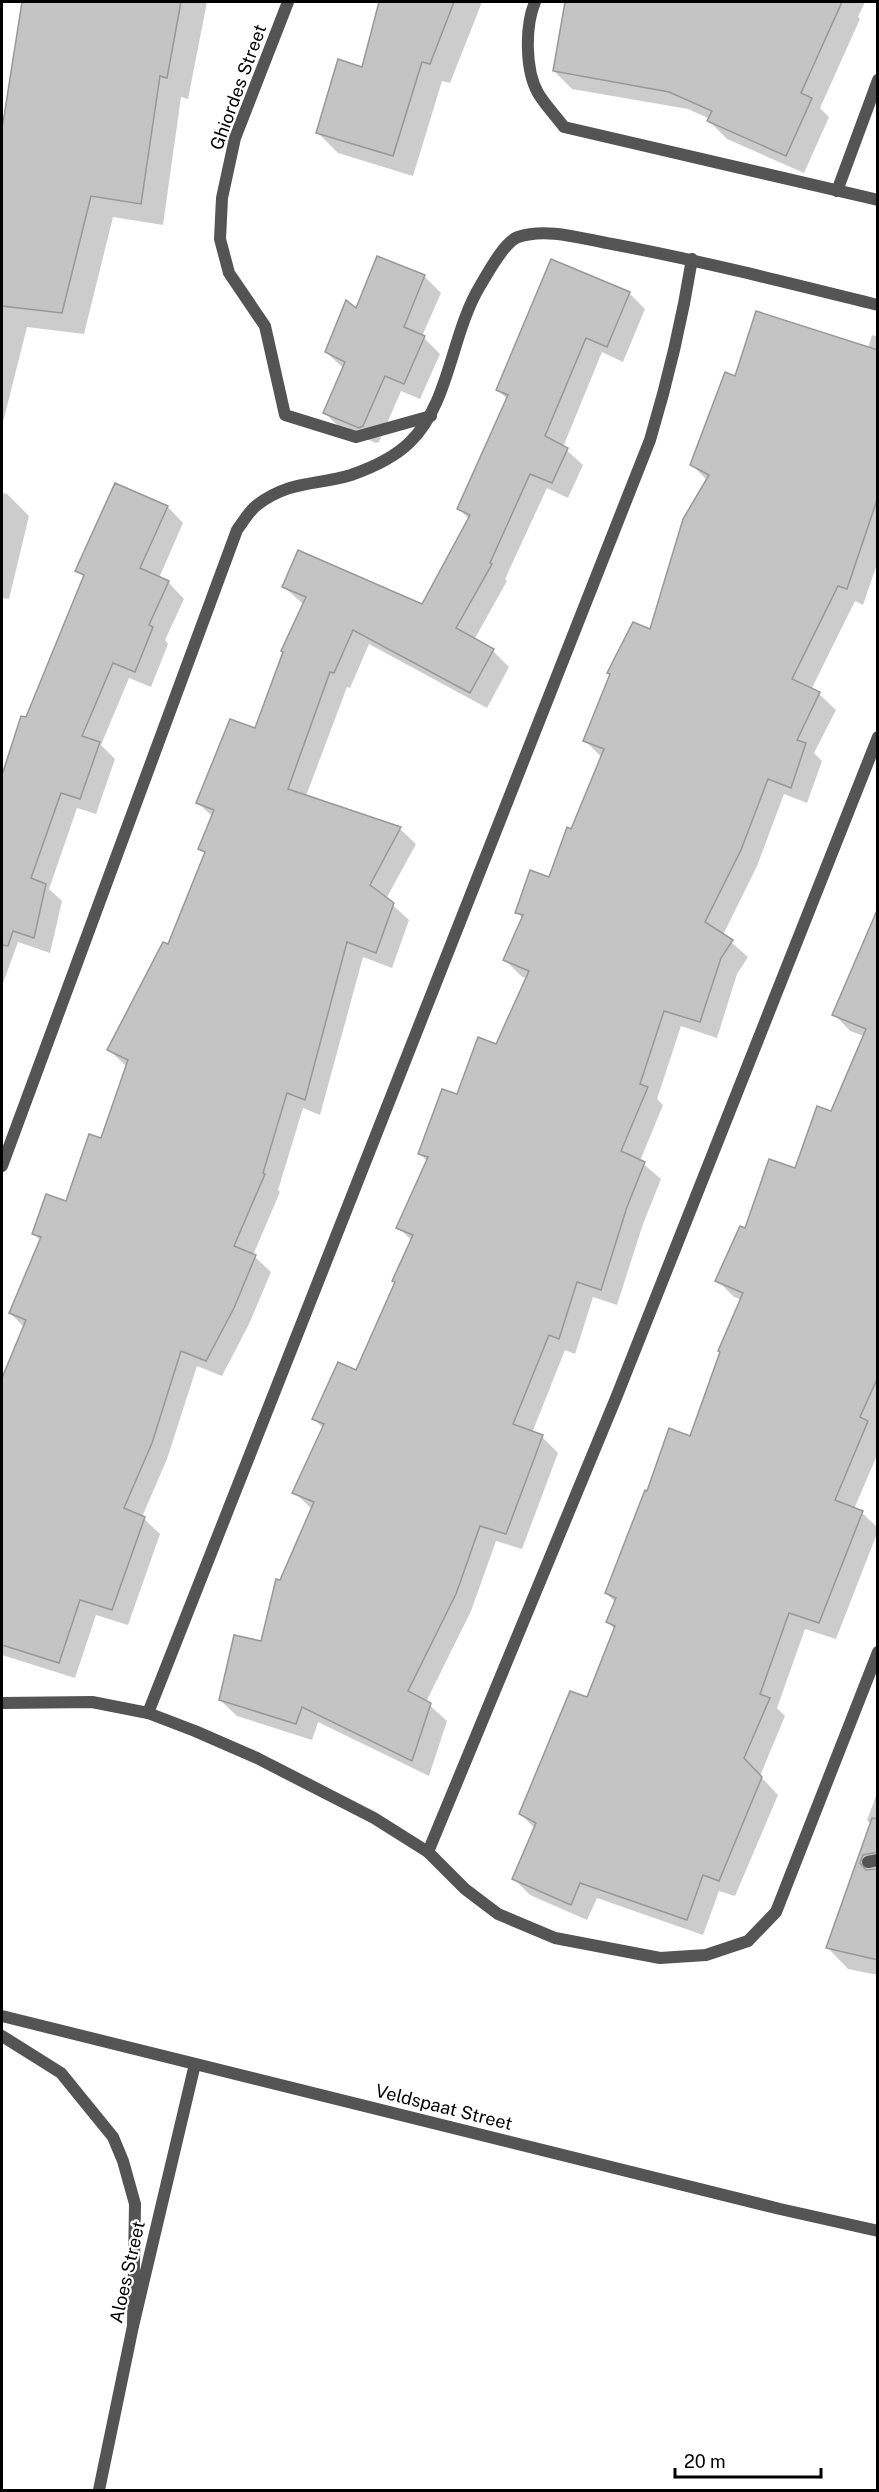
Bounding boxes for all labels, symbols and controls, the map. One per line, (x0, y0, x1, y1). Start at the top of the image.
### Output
street label: Ghiordes Street (206, 21, 270, 153)
street label: Veldspaat Street (373, 2080, 515, 2134)
street label: Aloes Street (105, 2219, 149, 2325)
scale bar (675, 2441, 820, 2479)
text: 20 m (684, 2451, 726, 2472)

